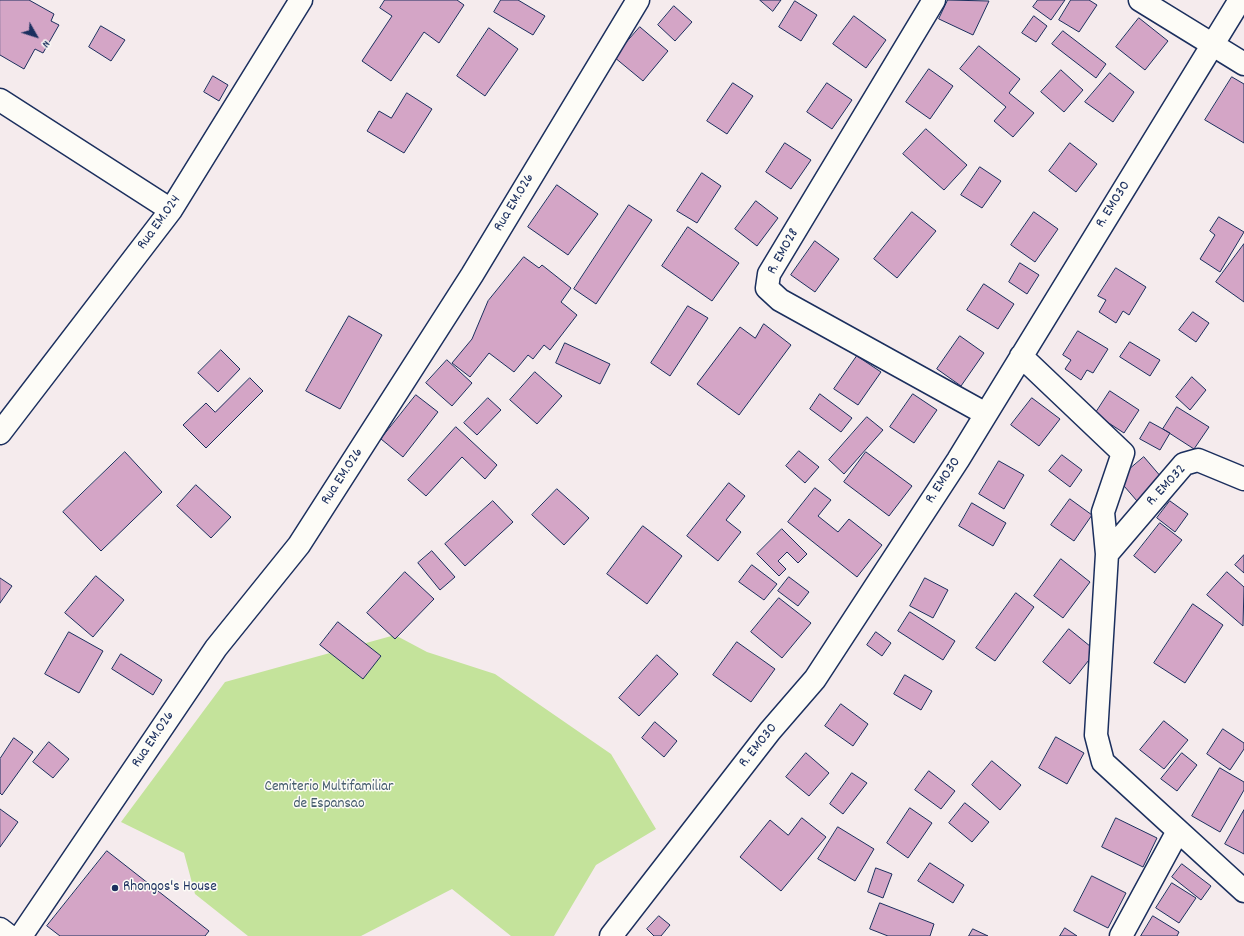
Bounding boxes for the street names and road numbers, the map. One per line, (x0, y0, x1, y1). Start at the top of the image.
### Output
street label: Rua EM.026 (491, 171, 539, 235)
street label: R. EM030 (1093, 178, 1135, 232)
street label: Rua EM.024 (134, 192, 186, 254)
street label: R. EM028 (764, 226, 804, 278)
street label: Rua EM.026 (318, 445, 368, 509)
street label: R. EM030 (922, 454, 966, 508)
street label: R. EM032 (1143, 461, 1191, 511)
street label: Rua EM.026 (129, 708, 179, 772)
street label: R. EM030 (736, 720, 782, 772)

